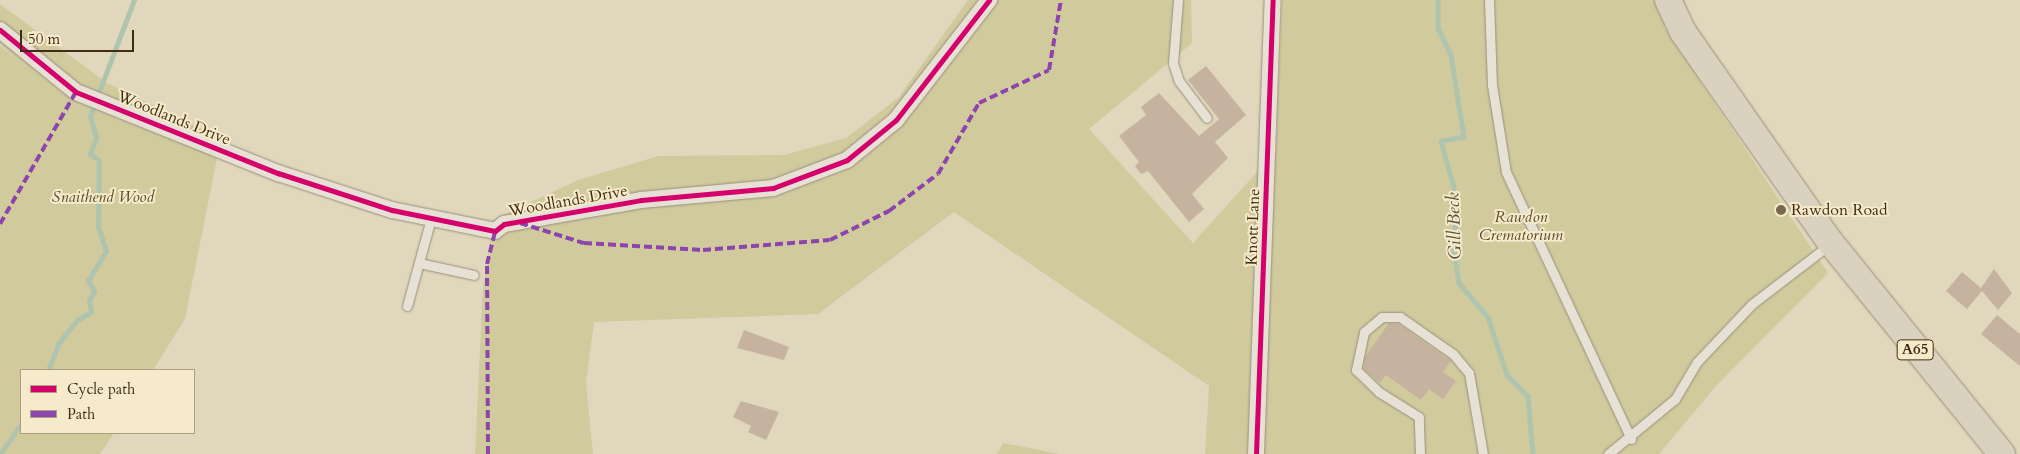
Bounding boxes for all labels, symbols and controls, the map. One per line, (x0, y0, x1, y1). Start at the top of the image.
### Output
scale bar (22, 20, 136, 52)
text: 50 m (28, 29, 60, 49)
street label: Woodlands Drive (115, 87, 233, 149)
street label: Woodlands Drive (507, 181, 629, 221)
park label: Snaithend Wood (52, 187, 154, 207)
street label: Knott Lane (1242, 188, 1264, 266)
water label: Gill Beck (1443, 192, 1467, 260)
place label: Rawdon Road (1791, 200, 1888, 220)
marker: Rawdon Road (1775, 204, 1787, 216)
park label: Rawdon Crematorium (1479, 207, 1563, 245)
road number: A65 (1896, 338, 1934, 362)
legend (20, 369, 195, 434)
text: Cycle path (67, 379, 135, 399)
text: Path (67, 404, 95, 424)

